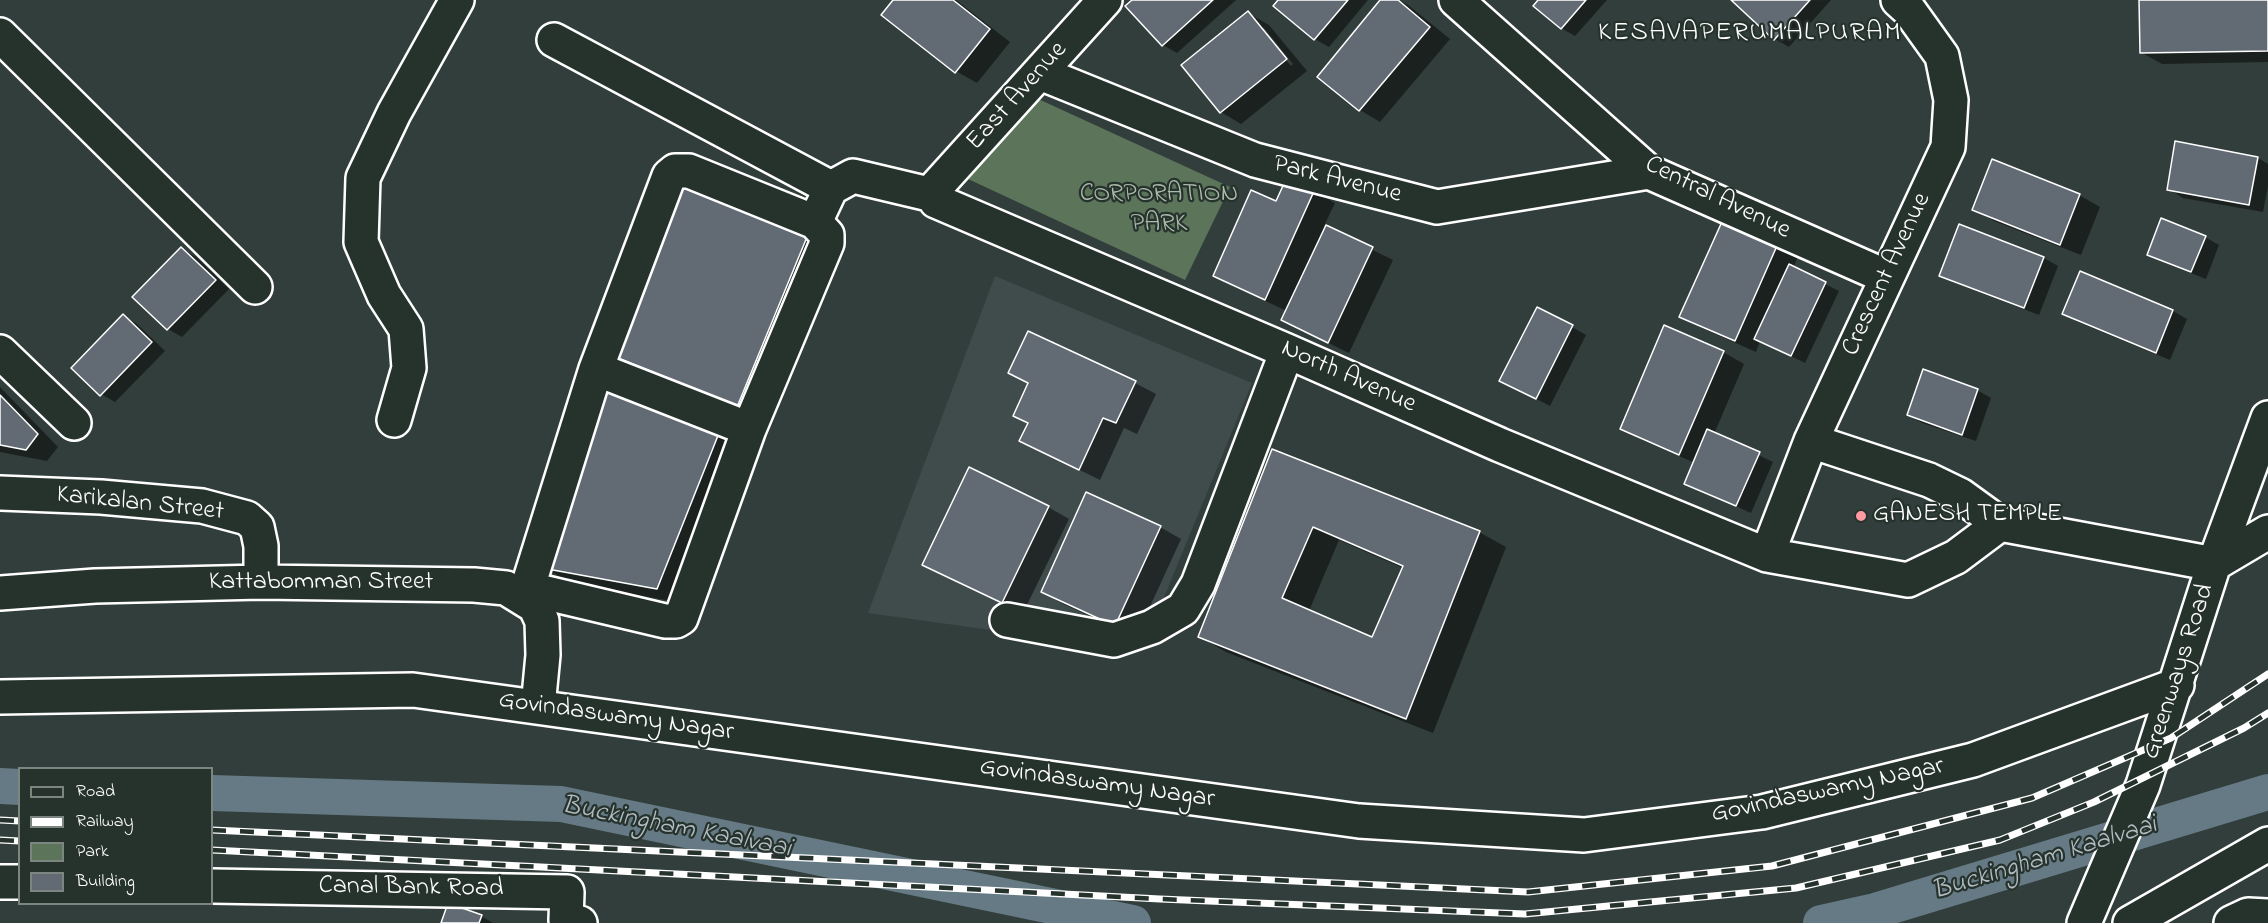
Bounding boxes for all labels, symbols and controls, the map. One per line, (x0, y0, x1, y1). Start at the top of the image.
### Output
district label: KESAVAPERUMALPURAM (1598, 19, 1902, 51)
street label: East Avenue (961, 36, 1075, 158)
street label: Park Avenue (1270, 150, 1404, 212)
street label: Central Avenue (1639, 150, 1795, 248)
park label: CORPORATION PARK (1080, 180, 1238, 242)
street label: Crescent Avenue (1837, 189, 1939, 361)
street label: North Avenue (1276, 334, 1420, 422)
street label: Karikalan Street (55, 481, 225, 529)
place label: GANESH TEMPLE (1873, 500, 2062, 532)
marker: GANESH TEMPLE (1854, 509, 1868, 523)
street label: Kattabomman Street (209, 568, 433, 600)
street label: Greenways Road (2137, 580, 2223, 764)
street label: Govindaswamy Nagar (497, 686, 735, 750)
street label: Govindaswamy Nagar (1709, 752, 1947, 832)
street label: Govindaswamy Nagar (978, 753, 1216, 817)
legend (18, 767, 213, 905)
text: Road (76, 779, 115, 805)
water label: Buckingham Kaalvaai (559, 791, 793, 867)
text: Railway (76, 809, 133, 835)
water label: Buckingham Kaalvaai (1929, 810, 2161, 910)
text: Park (76, 839, 109, 865)
text: Building (76, 869, 135, 895)
street label: Canal Bank Road (318, 872, 504, 906)

